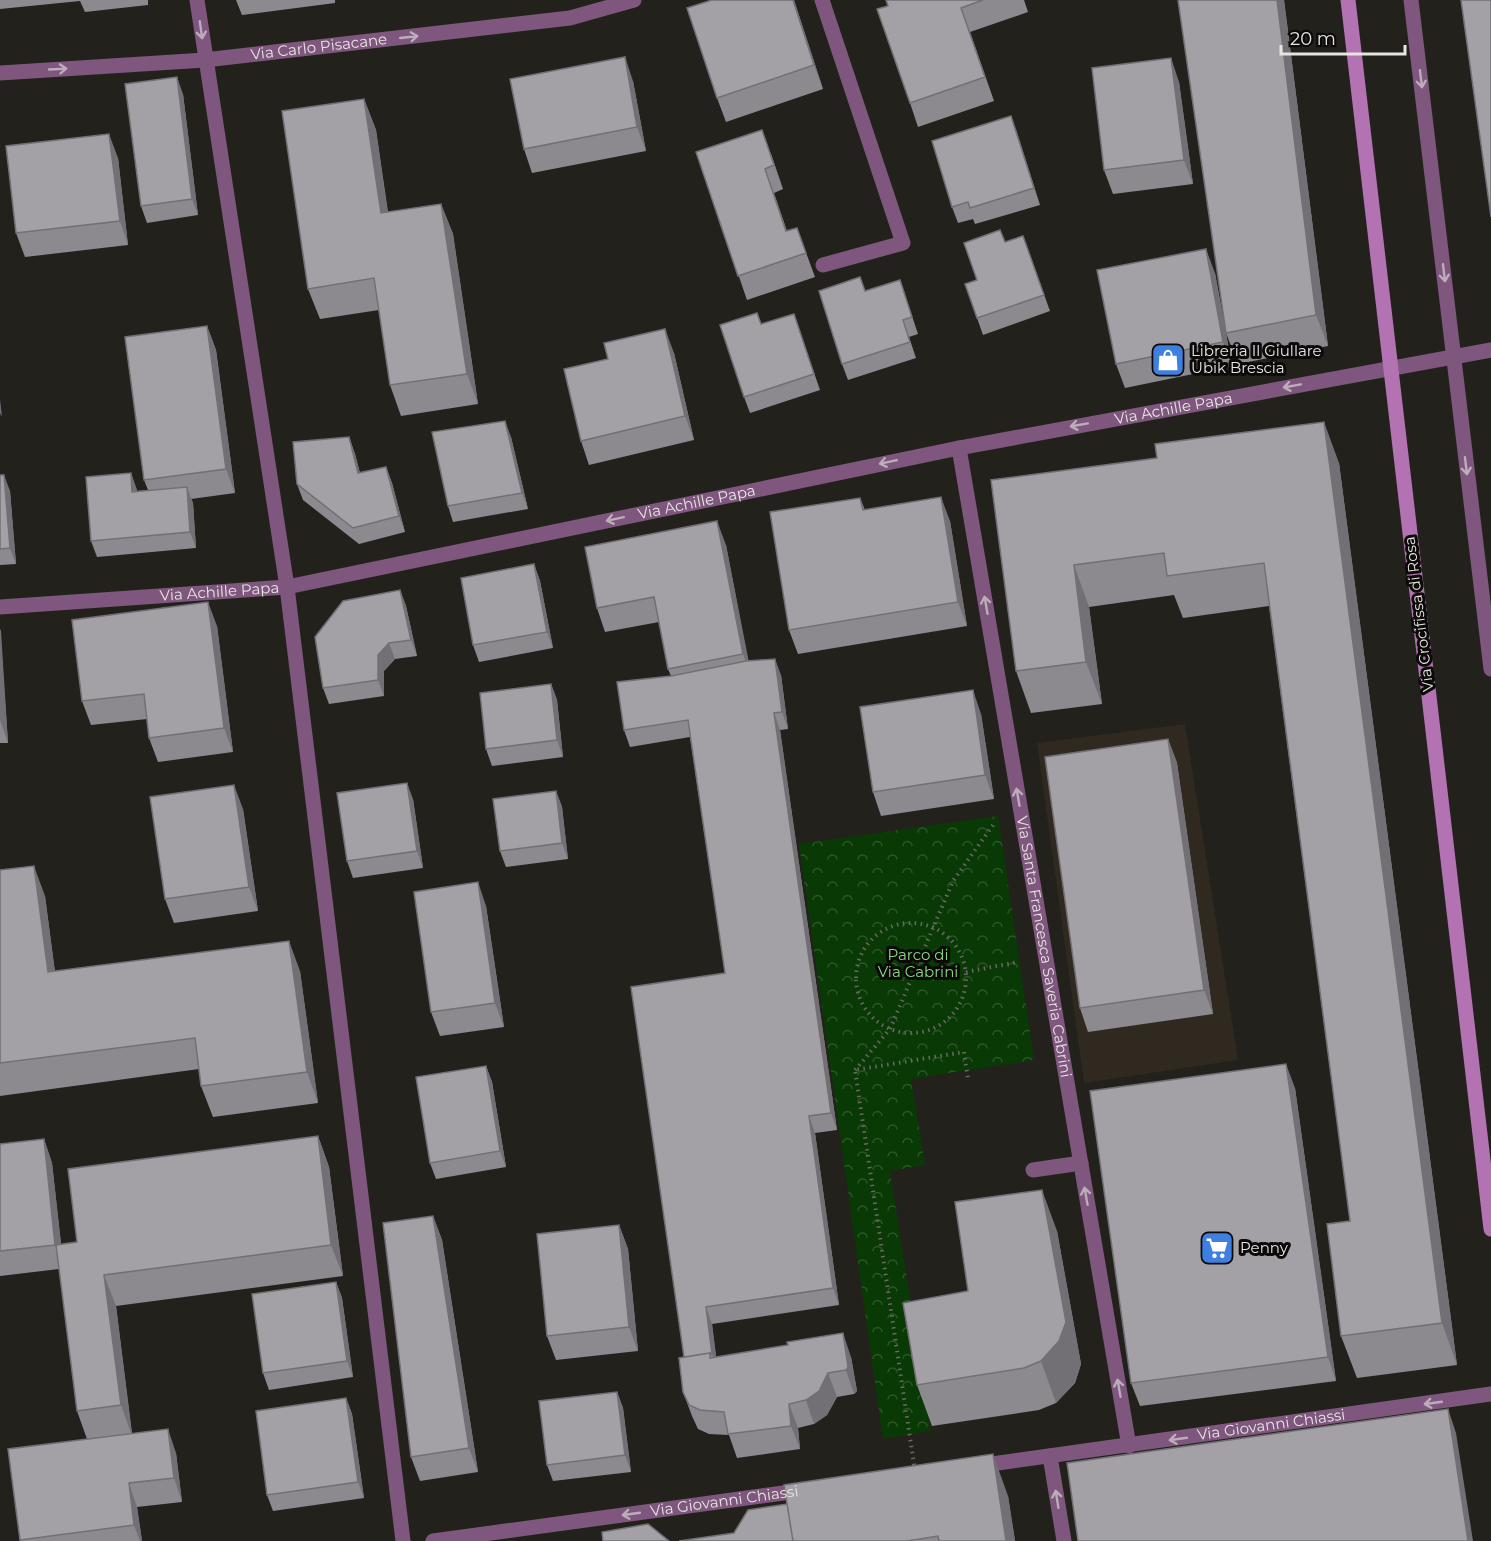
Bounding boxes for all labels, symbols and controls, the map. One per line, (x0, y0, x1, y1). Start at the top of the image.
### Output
scale bar (1281, 18, 1406, 56)
one-way arrow (196, 20, 207, 40)
text: 20 m (1290, 28, 1336, 50)
street label: Via Carlo Pisacane (250, 29, 388, 64)
one-way arrow (399, 31, 419, 42)
one-way arrow (48, 63, 68, 74)
one-way arrow (1415, 69, 1426, 88)
one-way arrow (1438, 262, 1449, 282)
place label: Libreria Il Giullare Ubik Brescia (1191, 341, 1322, 377)
shop icon: Libreria Il Giullare Ubik Brescia (1150, 342, 1186, 378)
one-way arrow (1282, 381, 1302, 392)
street label: Via Achille Papa (1113, 388, 1234, 428)
one-way arrow (1070, 420, 1090, 431)
one-way arrow (1461, 456, 1472, 476)
one-way arrow (879, 457, 898, 469)
street label: Via Achille Papa (636, 480, 757, 523)
one-way arrow (605, 514, 625, 525)
street label: Via Crocifissa di Rosa (1400, 535, 1437, 693)
street label: Via Achille Papa (159, 578, 280, 605)
one-way arrow (980, 595, 991, 615)
one-way arrow (1013, 787, 1024, 807)
street label: Via Santa Francesca Saveria Cabrini (1013, 815, 1076, 1079)
park label: Parco di Via Cabrini (878, 945, 958, 981)
one-way arrow (1081, 1187, 1092, 1206)
supermarket icon: Penny (1199, 1230, 1235, 1266)
place label: Penny (1240, 1238, 1289, 1257)
one-way arrow (1113, 1379, 1124, 1399)
one-way arrow (1424, 1397, 1444, 1408)
street label: Via Giovanni Chiassi (1196, 1405, 1346, 1444)
one-way arrow (1168, 1434, 1188, 1445)
street label: Via Giovanni Chiassi (649, 1481, 799, 1520)
one-way arrow (1052, 1489, 1063, 1509)
one-way arrow (621, 1509, 641, 1520)

